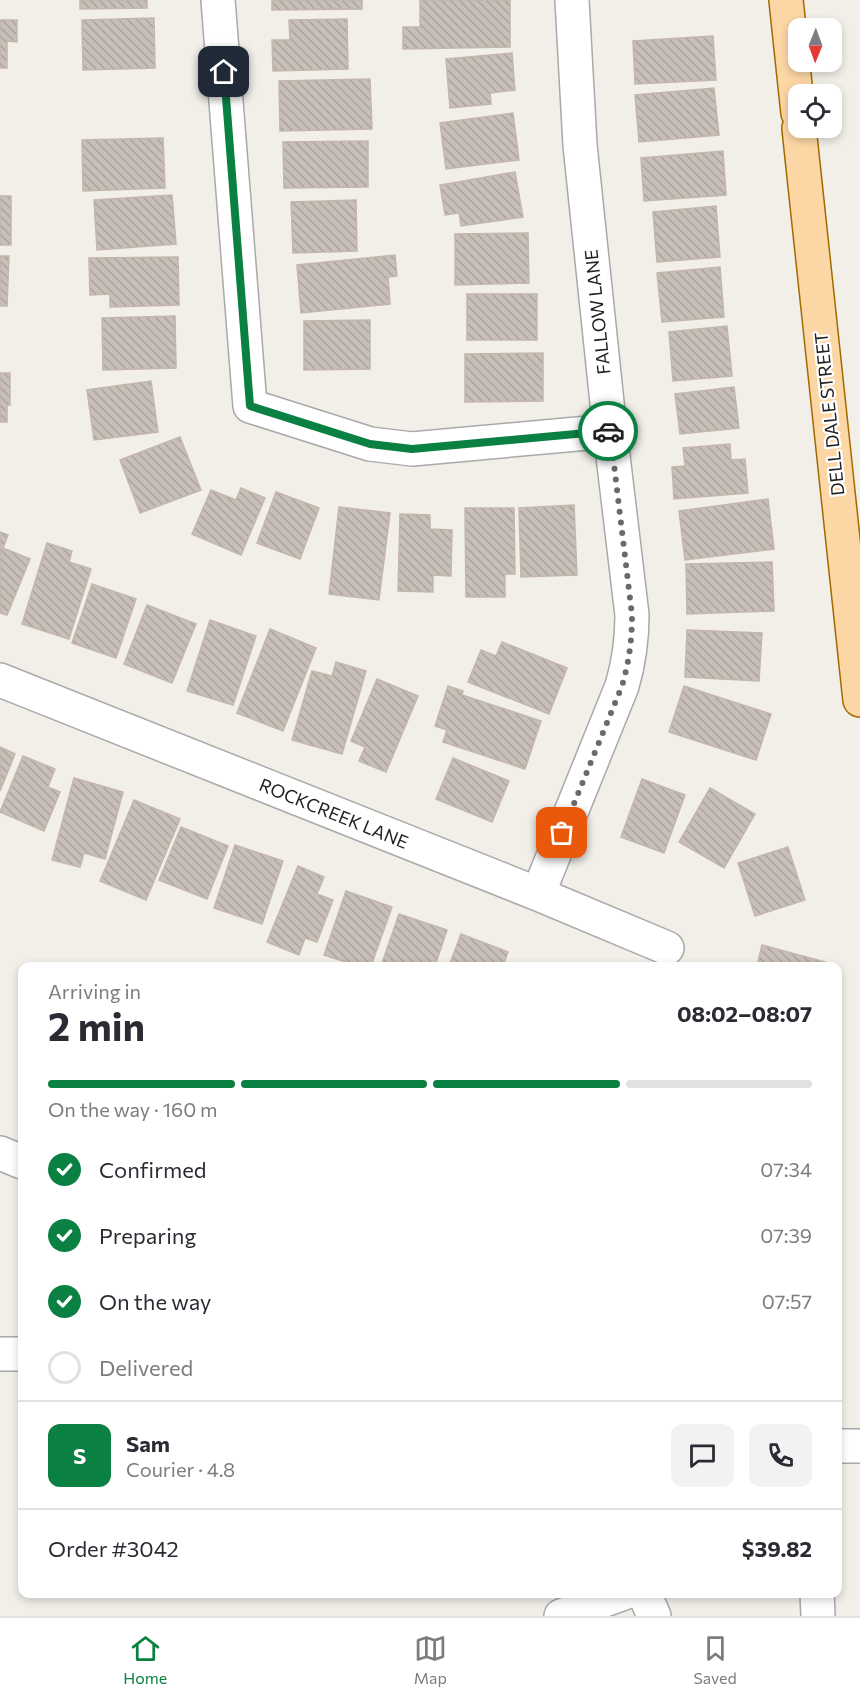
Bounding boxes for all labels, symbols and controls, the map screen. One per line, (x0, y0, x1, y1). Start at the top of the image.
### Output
north arrow (788, 18, 842, 72)
map controls (788, 18, 842, 138)
pin (198, 46, 249, 97)
icon: home (207, 55, 240, 88)
button: locate (788, 84, 842, 138)
street label: FALLOW LANE (580, 248, 614, 376)
street label: DELL DALE STREET (809, 331, 849, 497)
courier (578, 401, 638, 461)
icon: car (592, 415, 625, 448)
street label: ROCKCREEK LANE (256, 773, 412, 853)
pin (536, 807, 587, 858)
icon: bag (545, 816, 578, 849)
text: Arriving in (48, 979, 141, 1003)
text: 08:02–08:07 (677, 1000, 812, 1027)
text: 2 min (48, 1001, 145, 1049)
text: On the way · 160 m (48, 1097, 217, 1121)
icon: check (48, 1153, 81, 1186)
text: Confirmed (99, 1156, 206, 1183)
text: 07:34 (760, 1157, 812, 1181)
icon: check (48, 1219, 81, 1252)
text: Preparing (99, 1222, 196, 1249)
text: 07:39 (760, 1223, 812, 1247)
icon: check (48, 1285, 81, 1318)
text: On the way (99, 1288, 211, 1315)
text: 07:57 (762, 1289, 812, 1313)
text: Delivered (99, 1354, 193, 1381)
button: chat (671, 1424, 734, 1487)
button: phone (749, 1424, 812, 1487)
text: Sam (126, 1430, 170, 1457)
text: S (73, 1442, 86, 1469)
text: Courier · 4.8 (126, 1457, 235, 1481)
text: Order #3042 (48, 1535, 179, 1562)
text: $39.82 (742, 1535, 812, 1562)
tab: Home (123, 1632, 167, 1687)
tab: Map (414, 1632, 447, 1687)
tab: Saved (693, 1632, 737, 1687)

